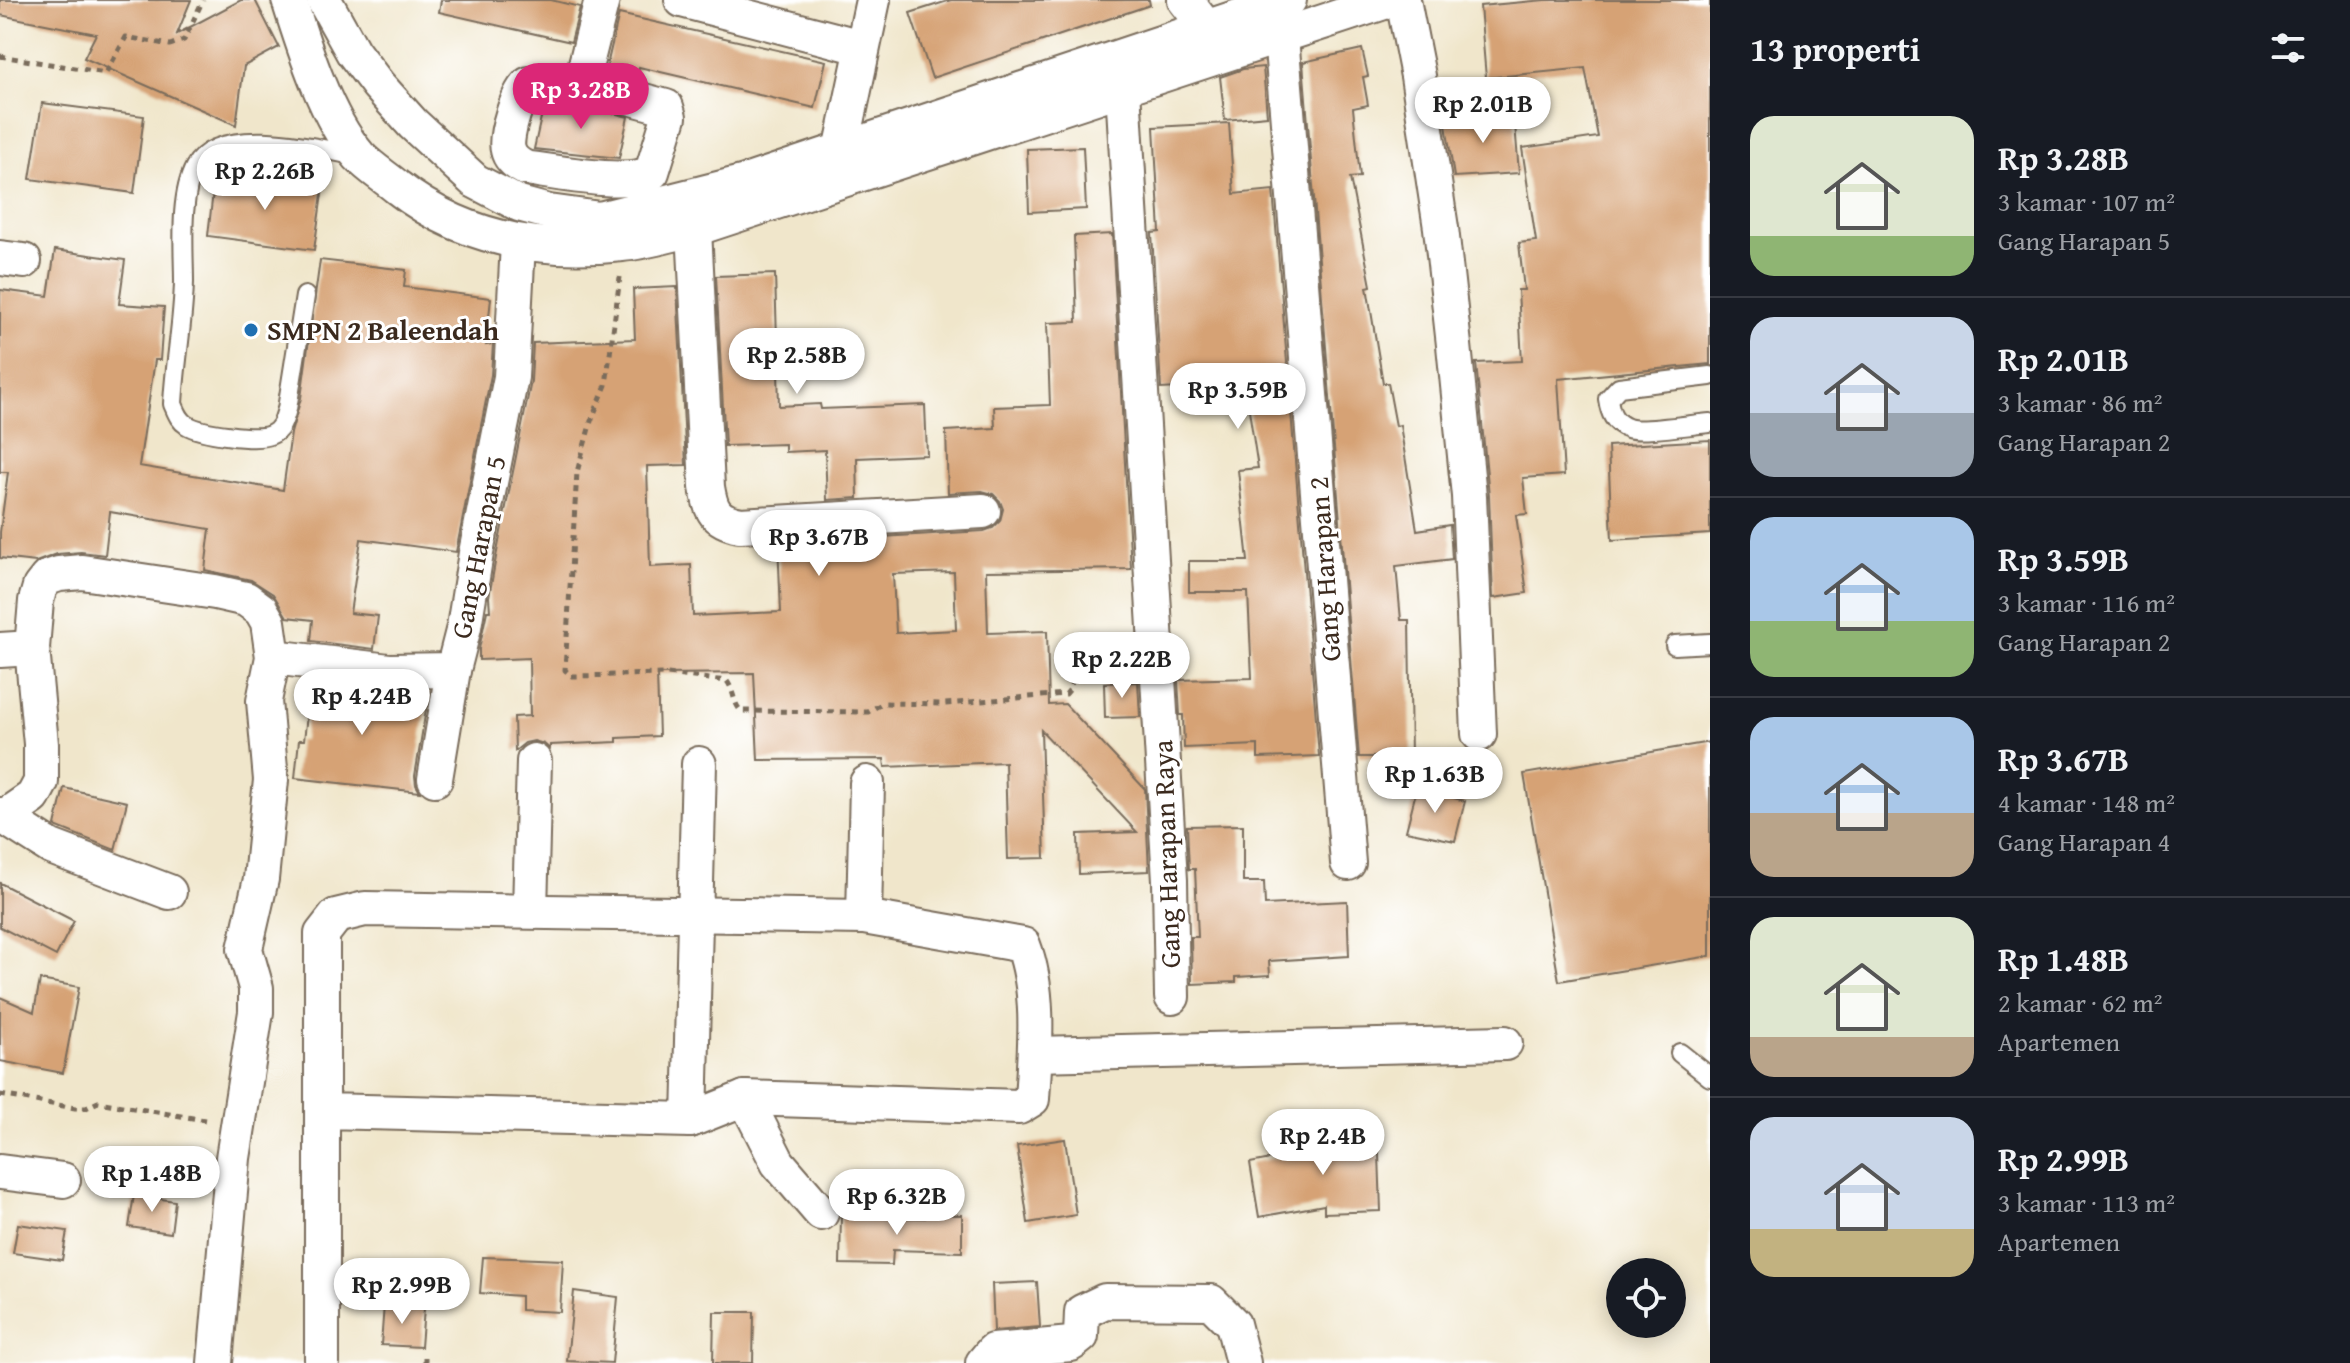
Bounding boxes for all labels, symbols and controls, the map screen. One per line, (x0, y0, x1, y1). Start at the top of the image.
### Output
text: 13 properti (1750, 24, 1920, 73)
icon: filters (2266, 26, 2310, 70)
pin: Rp 3.28B (498, 63, 664, 131)
text: Rp 3.28B (531, 69, 631, 108)
pin: Rp 2.01B (1400, 77, 1566, 145)
text: Rp 2.01B (1433, 83, 1533, 122)
text: Rp 3.28B (1998, 133, 2129, 182)
pin: Rp 2.26B (182, 144, 348, 212)
icon: home (1814, 148, 1910, 244)
text: Rp 2.26B (215, 150, 315, 189)
text: 3 kamar · 107 m² (1998, 182, 2175, 221)
text: Gang Harapan 5 (1998, 221, 2170, 260)
place label: SMPN 2 Baleendah (267, 309, 499, 350)
marker: SMPN 2 Baleendah (242, 321, 260, 339)
pin: Rp 2.58B (714, 328, 880, 396)
text: Rp 2.58B (747, 334, 847, 373)
text: Rp 2.01B (1998, 334, 2129, 383)
icon: home (1814, 349, 1910, 445)
pin: Rp 3.59B (1155, 363, 1321, 431)
text: Rp 3.59B (1188, 369, 1288, 408)
text: 3 kamar · 86 m² (1998, 383, 2163, 422)
text: Gang Harapan 2 (1998, 422, 2170, 461)
street label: Gang Harapan 5 (440, 452, 515, 642)
street label: Gang Harapan 2 (1297, 475, 1350, 663)
pin: Rp 3.67B (736, 510, 902, 578)
text: Rp 3.67B (769, 516, 869, 555)
text: Rp 3.59B (1998, 534, 2129, 583)
icon: home (1814, 549, 1910, 645)
text: 3 kamar · 116 m² (1998, 583, 2175, 622)
text: Gang Harapan 2 (1998, 622, 2170, 661)
pin: Rp 2.22B (1039, 632, 1205, 700)
text: Rp 2.22B (1072, 638, 1172, 677)
pin: Rp 4.24B (279, 669, 445, 737)
text: Rp 4.24B (312, 675, 412, 714)
text: Rp 3.67B (1998, 734, 2129, 783)
street label: Gang Harapan Raya (1141, 739, 1190, 969)
pin: Rp 1.63B (1352, 747, 1518, 815)
icon: home (1814, 749, 1910, 845)
text: Rp 1.63B (1385, 753, 1485, 792)
text: 4 kamar · 148 m² (1998, 783, 2175, 822)
text: Gang Harapan 4 (1998, 822, 2170, 861)
text: Rp 1.48B (1998, 934, 2129, 983)
icon: home (1814, 949, 1910, 1045)
text: 2 kamar · 62 m² (1998, 983, 2163, 1022)
text: Apartemen (1998, 1022, 2120, 1061)
pin: Rp 2.4B (1249, 1109, 1397, 1177)
text: Rp 2.4B (1280, 1115, 1367, 1154)
text: Rp 2.99B (1998, 1134, 2129, 1183)
pin: Rp 1.48B (69, 1146, 235, 1214)
icon: home (1814, 1149, 1910, 1245)
text: Rp 1.48B (102, 1152, 202, 1191)
pin: Rp 6.32B (814, 1169, 980, 1237)
text: Rp 6.32B (847, 1175, 947, 1214)
text: 3 kamar · 113 m² (1998, 1183, 2175, 1222)
text: Apartemen (1998, 1222, 2120, 1261)
pin: Rp 2.99B (319, 1258, 485, 1326)
map controls (1606, 1258, 1686, 1338)
button: locate (1606, 1258, 1686, 1338)
text: Rp 2.99B (352, 1264, 452, 1303)

